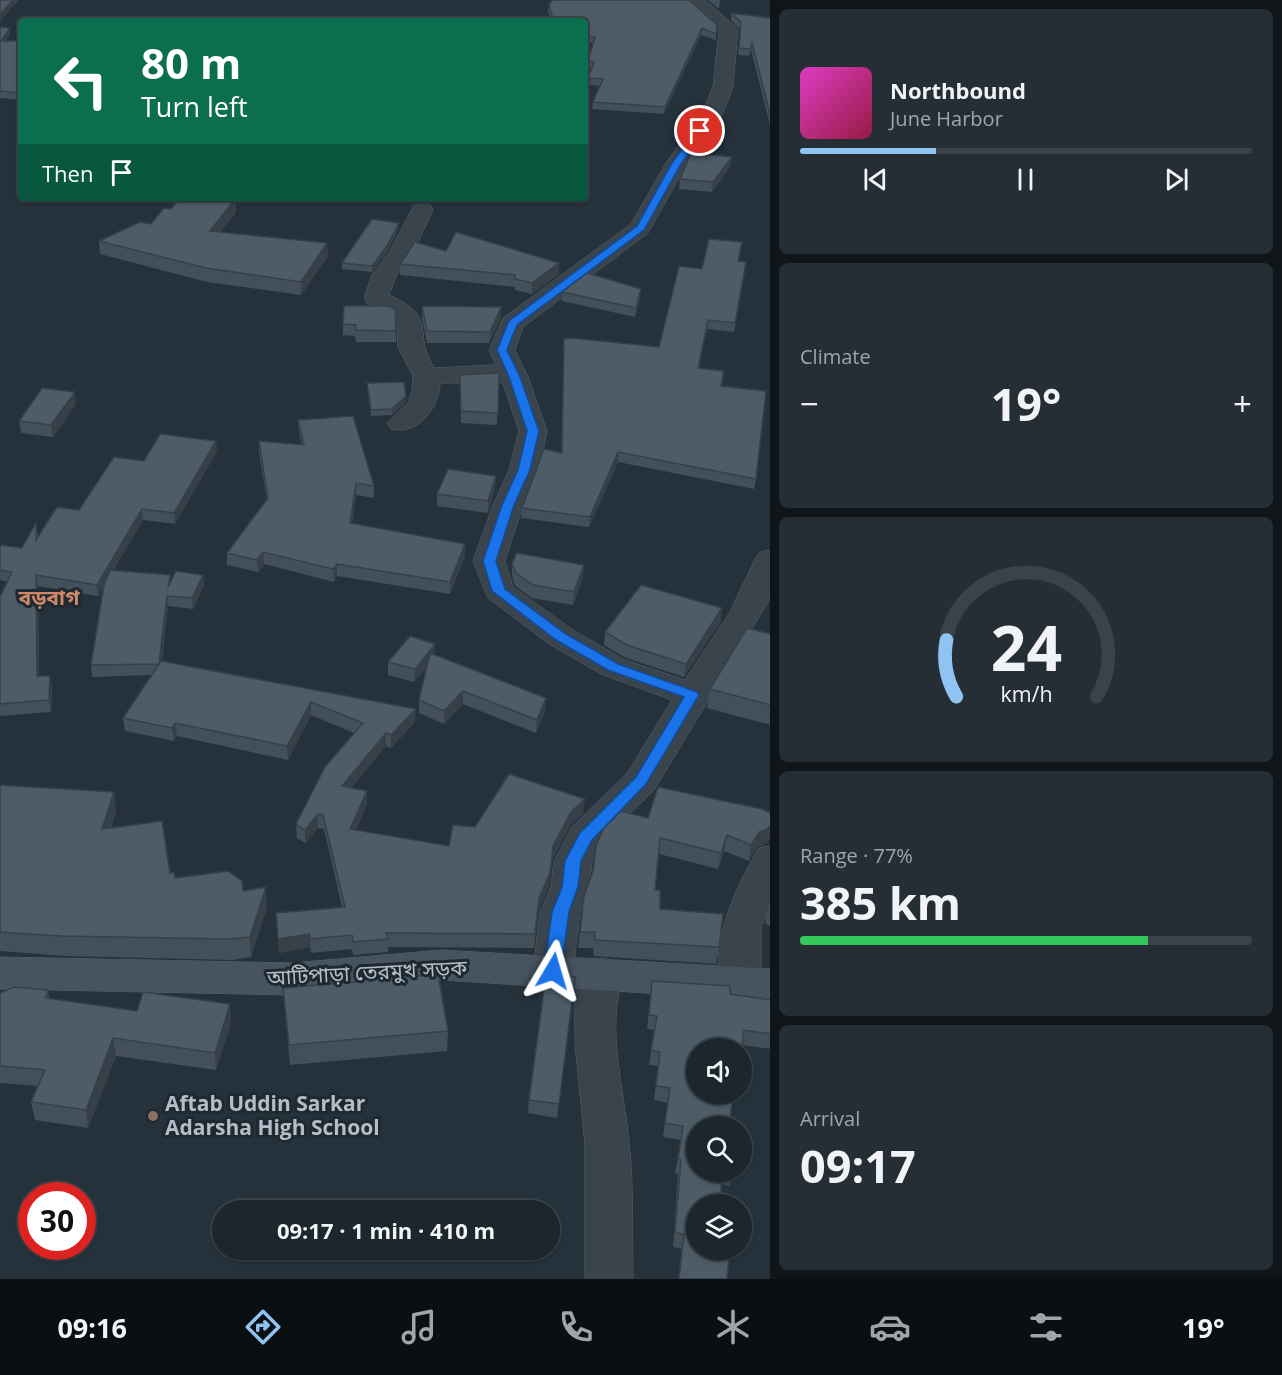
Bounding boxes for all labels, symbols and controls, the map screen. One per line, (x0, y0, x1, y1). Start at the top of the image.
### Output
text: 80 m (141, 34, 241, 91)
icon: left (42, 42, 120, 120)
text: Northbound (890, 75, 1026, 105)
text: Turn left (141, 88, 248, 125)
pin (674, 105, 725, 156)
text: June Harbor (890, 105, 1003, 132)
icon: arrive (683, 114, 716, 147)
icon: arrive (105, 156, 138, 189)
text: Then (42, 158, 93, 188)
icon: previous (859, 163, 892, 196)
icon: pause (1009, 163, 1042, 196)
icon: next (1160, 163, 1193, 196)
text: Climate (800, 343, 871, 370)
text: 19° (991, 373, 1061, 434)
text: − (800, 381, 819, 426)
text: + (1233, 381, 1252, 426)
district label: বড়বাগ (18, 583, 80, 611)
text: 24 (990, 604, 1062, 689)
text: km/h (1000, 679, 1052, 708)
text: Range · 77% (800, 842, 913, 869)
text: 385 km (800, 872, 961, 933)
position arrow (521, 939, 585, 1003)
street label: আটিপাড়া তেরমুখ সড়ক (265, 953, 469, 991)
map controls (686, 1038, 752, 1260)
button: sound (686, 1038, 752, 1104)
place label: Aftab Uddin Sarkar Adarsha High School (165, 1089, 380, 1141)
text: Arrival (800, 1105, 860, 1132)
marker: Aftab Uddin Sarkar Adarsha High School (146, 1109, 160, 1123)
button: search (686, 1116, 752, 1182)
text: 09:17 (800, 1135, 916, 1196)
speed limit sign: 30 (18, 1182, 96, 1260)
button: layers (686, 1194, 752, 1260)
text: 09:17 · 1 min · 410 m (277, 1215, 495, 1245)
icon: directions (242, 1306, 284, 1348)
icon: music (398, 1306, 440, 1348)
icon: phone (555, 1306, 597, 1348)
icon: climate (712, 1306, 754, 1348)
icon: car (869, 1306, 911, 1348)
icon: filters (1025, 1306, 1067, 1348)
text: 09:16 (57, 1309, 127, 1346)
text: 19° (1182, 1309, 1225, 1346)

